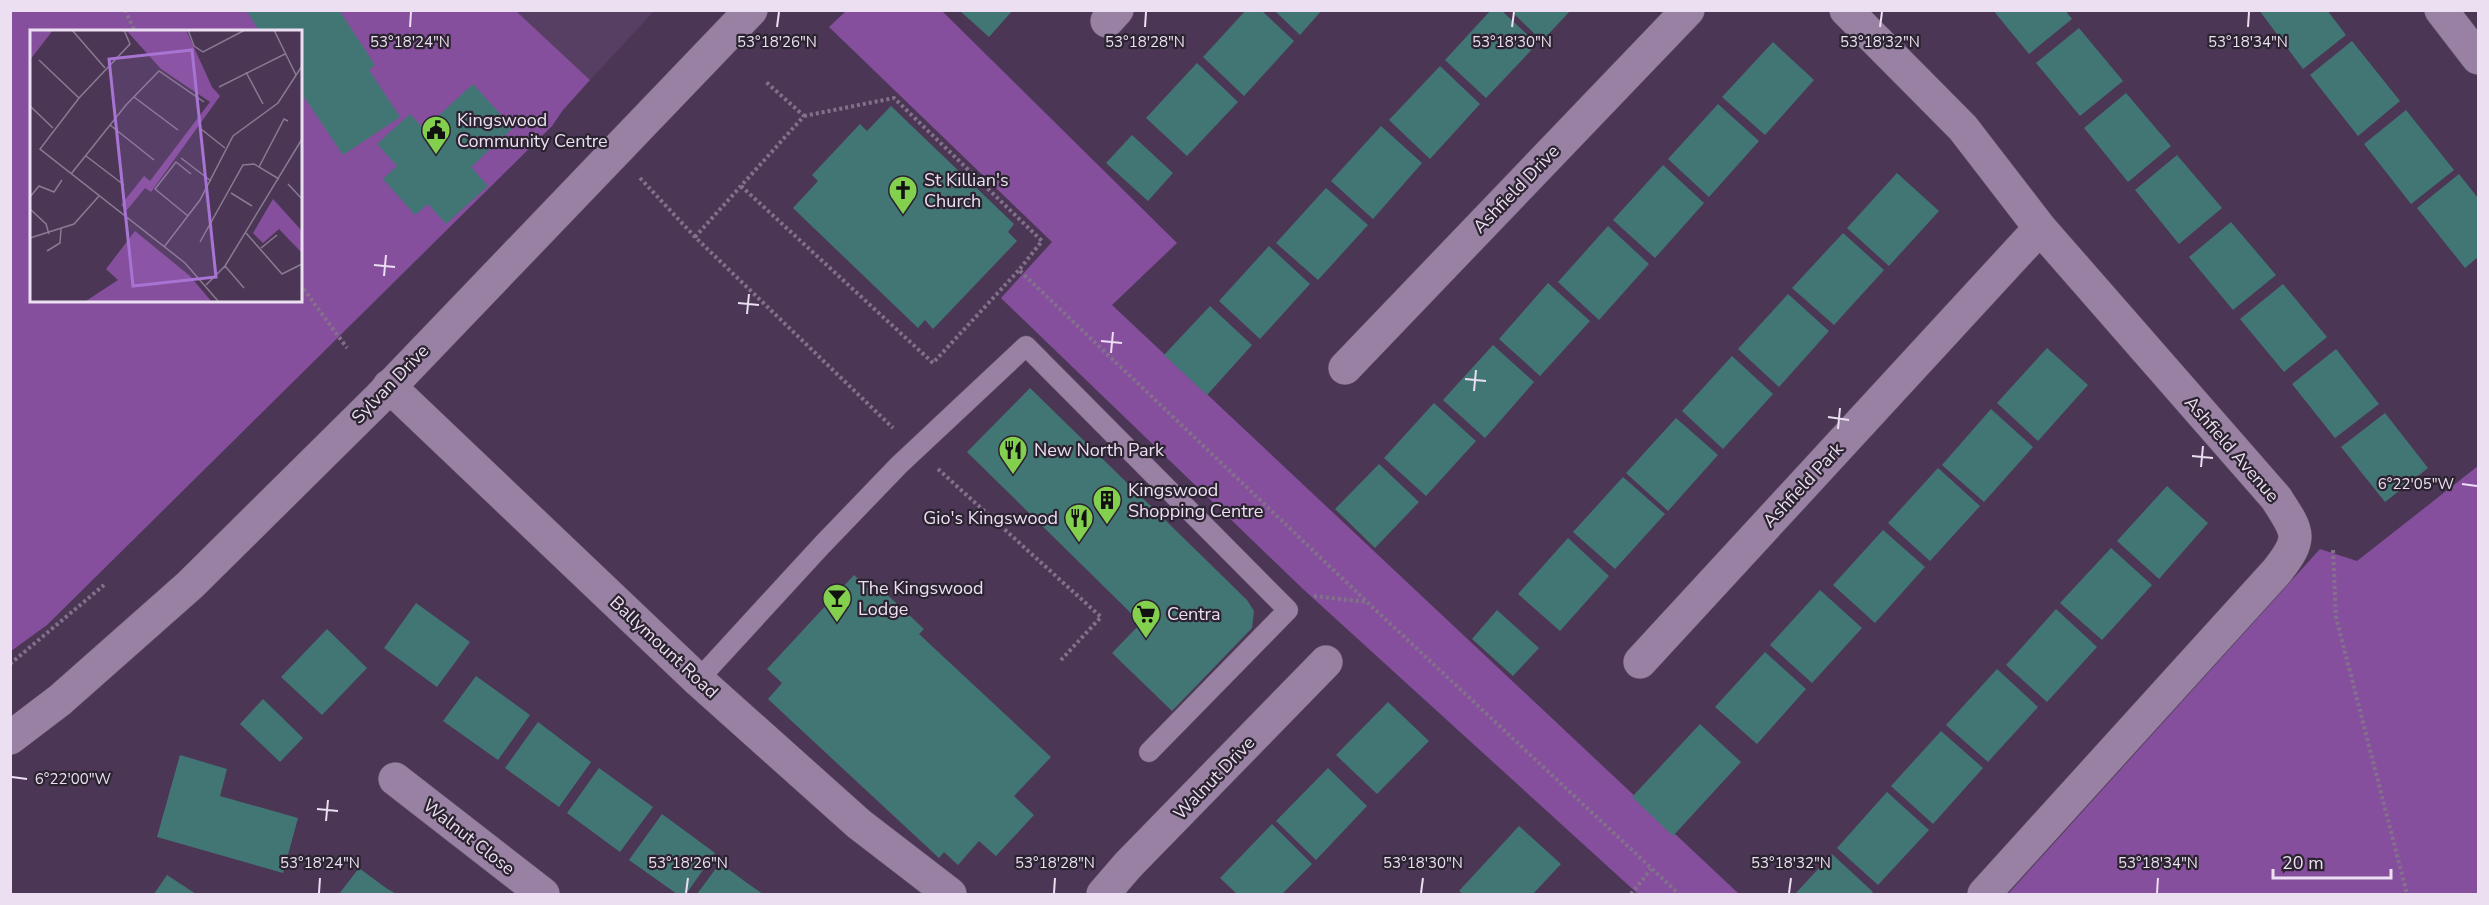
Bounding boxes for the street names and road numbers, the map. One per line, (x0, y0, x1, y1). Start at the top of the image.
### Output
street label: Ashfield Drive (1468, 139, 1564, 239)
street label: Sylvan Drive (346, 339, 434, 429)
street label: Ashfield Avenue (2179, 391, 2285, 507)
street label: Ashfield Park (1757, 437, 1849, 533)
street label: Ballymount Road (605, 590, 723, 704)
street label: Walnut Drive (1168, 731, 1260, 825)
street label: Walnut Close (418, 794, 520, 880)

